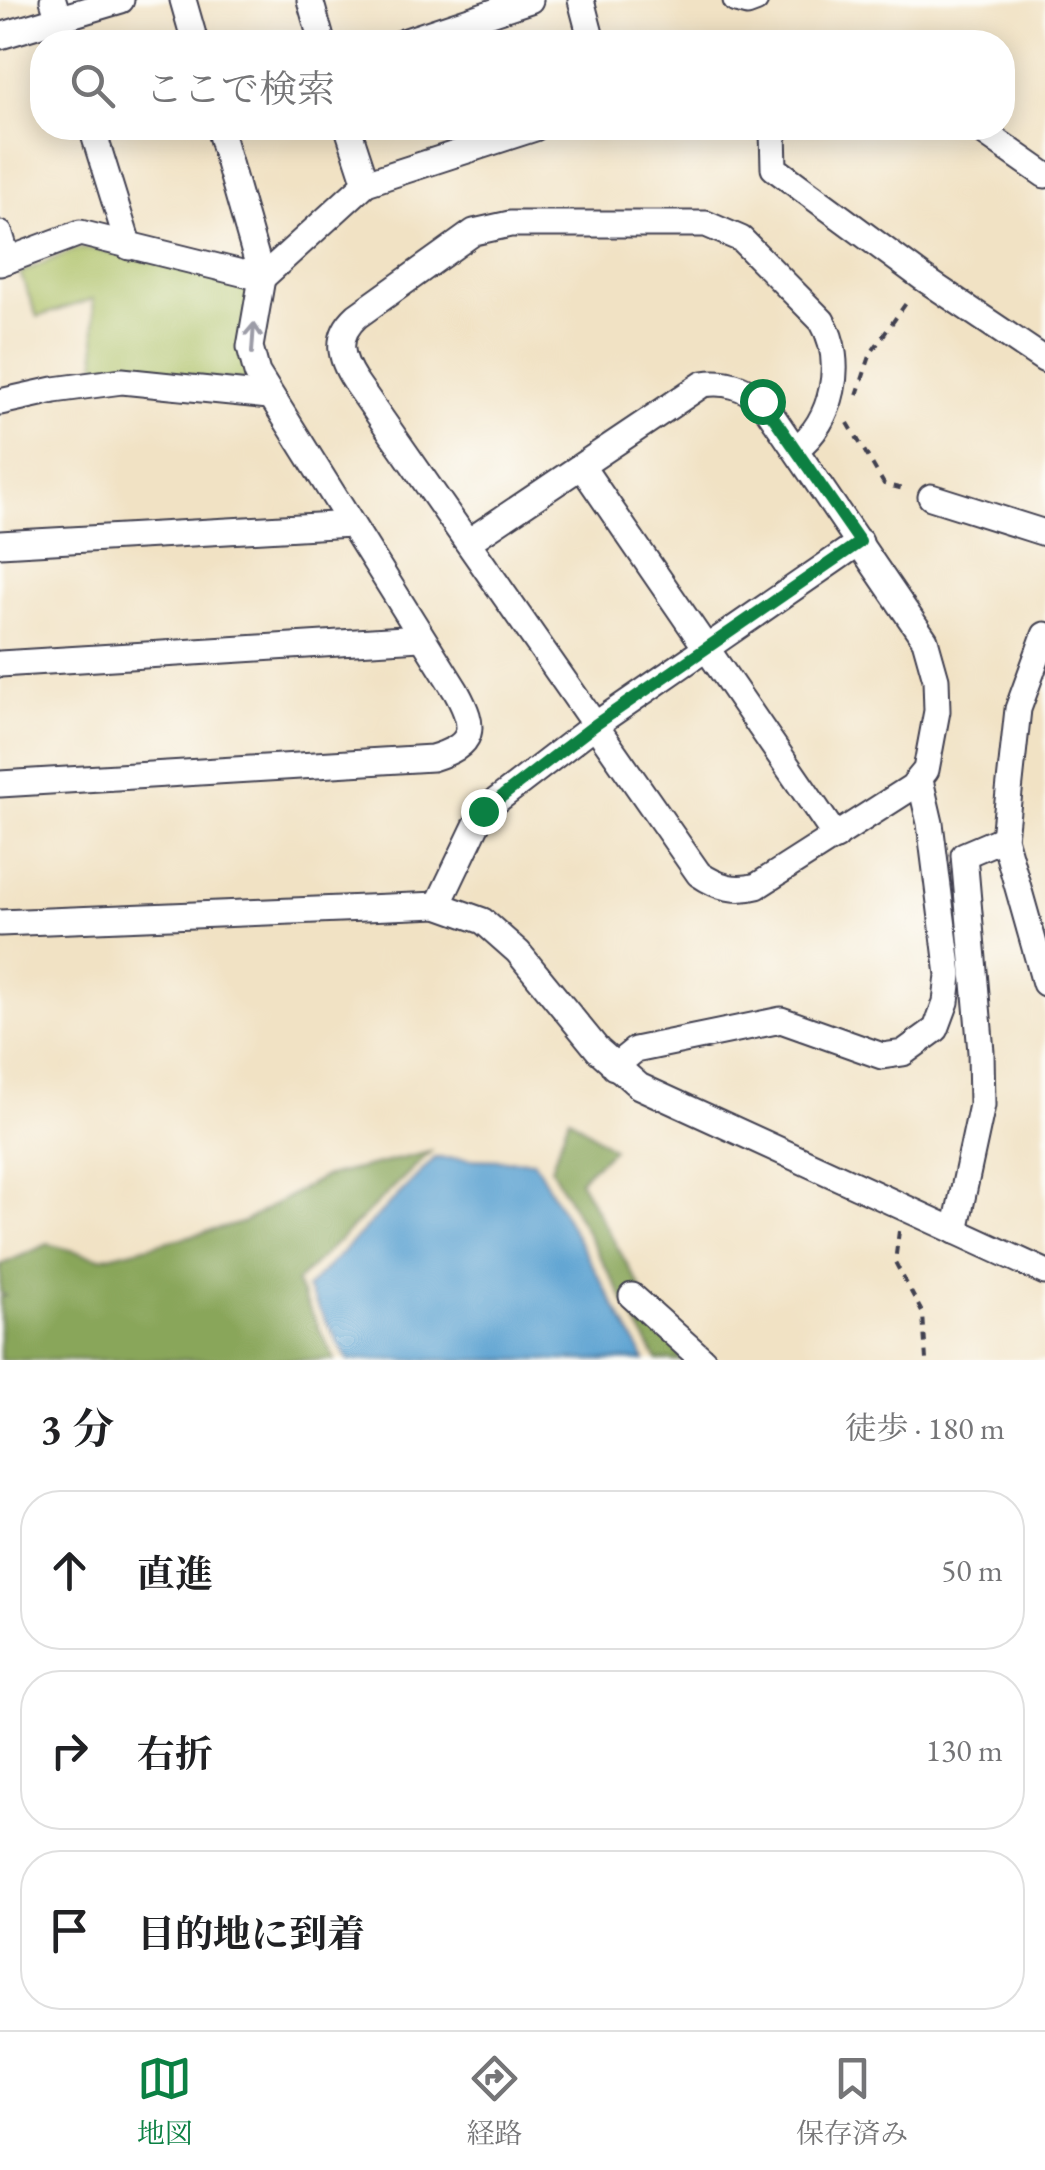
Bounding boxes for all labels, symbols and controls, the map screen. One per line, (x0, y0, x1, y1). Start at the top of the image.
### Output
search box (30, 30, 1015, 140)
icon: search (65, 58, 120, 113)
text: ここで検索 (145, 64, 335, 113)
one-way arrow (244, 323, 263, 355)
route start (740, 379, 786, 425)
route end (461, 789, 507, 835)
text: 3 分 (40, 1401, 114, 1456)
text: 徒歩 · 180 m (844, 1407, 1005, 1449)
icon: ahead (42, 1543, 97, 1598)
text: 直進 (137, 1549, 213, 1598)
text: 50 m (941, 1549, 1003, 1591)
icon: right (42, 1723, 97, 1778)
text: 右折 (137, 1729, 213, 1778)
text: 130 m (926, 1729, 1003, 1771)
icon: arrive (42, 1903, 97, 1958)
text: 目的地に到着 (137, 1909, 365, 1958)
tab: 地図 (137, 2051, 193, 2151)
tab: 経路 (466, 2051, 522, 2151)
tab: 保存済み (796, 2051, 908, 2151)

